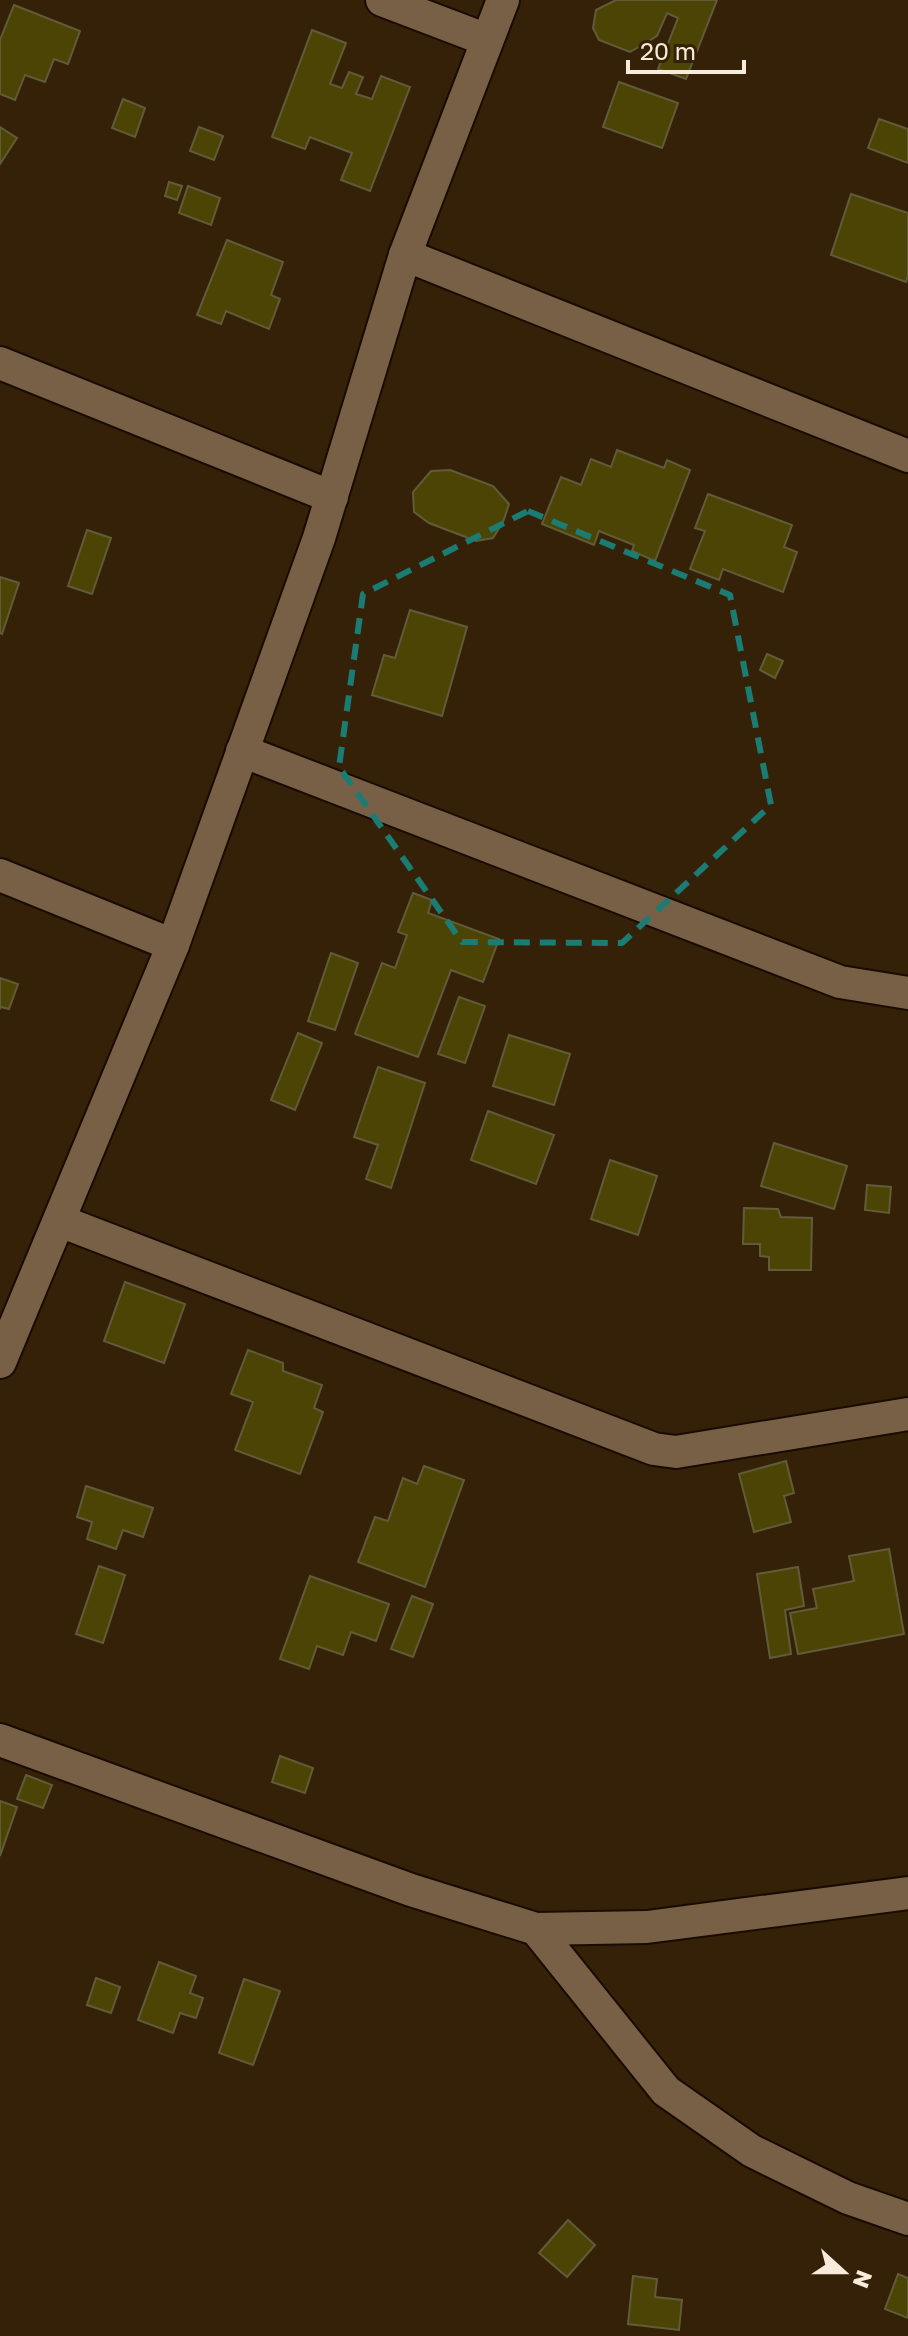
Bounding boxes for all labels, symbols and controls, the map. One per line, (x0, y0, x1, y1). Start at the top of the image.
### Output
scale bar (628, 24, 744, 74)
text: 20 m (640, 36, 696, 65)
north arrow (804, 2232, 884, 2312)
text: N (848, 2267, 879, 2292)

